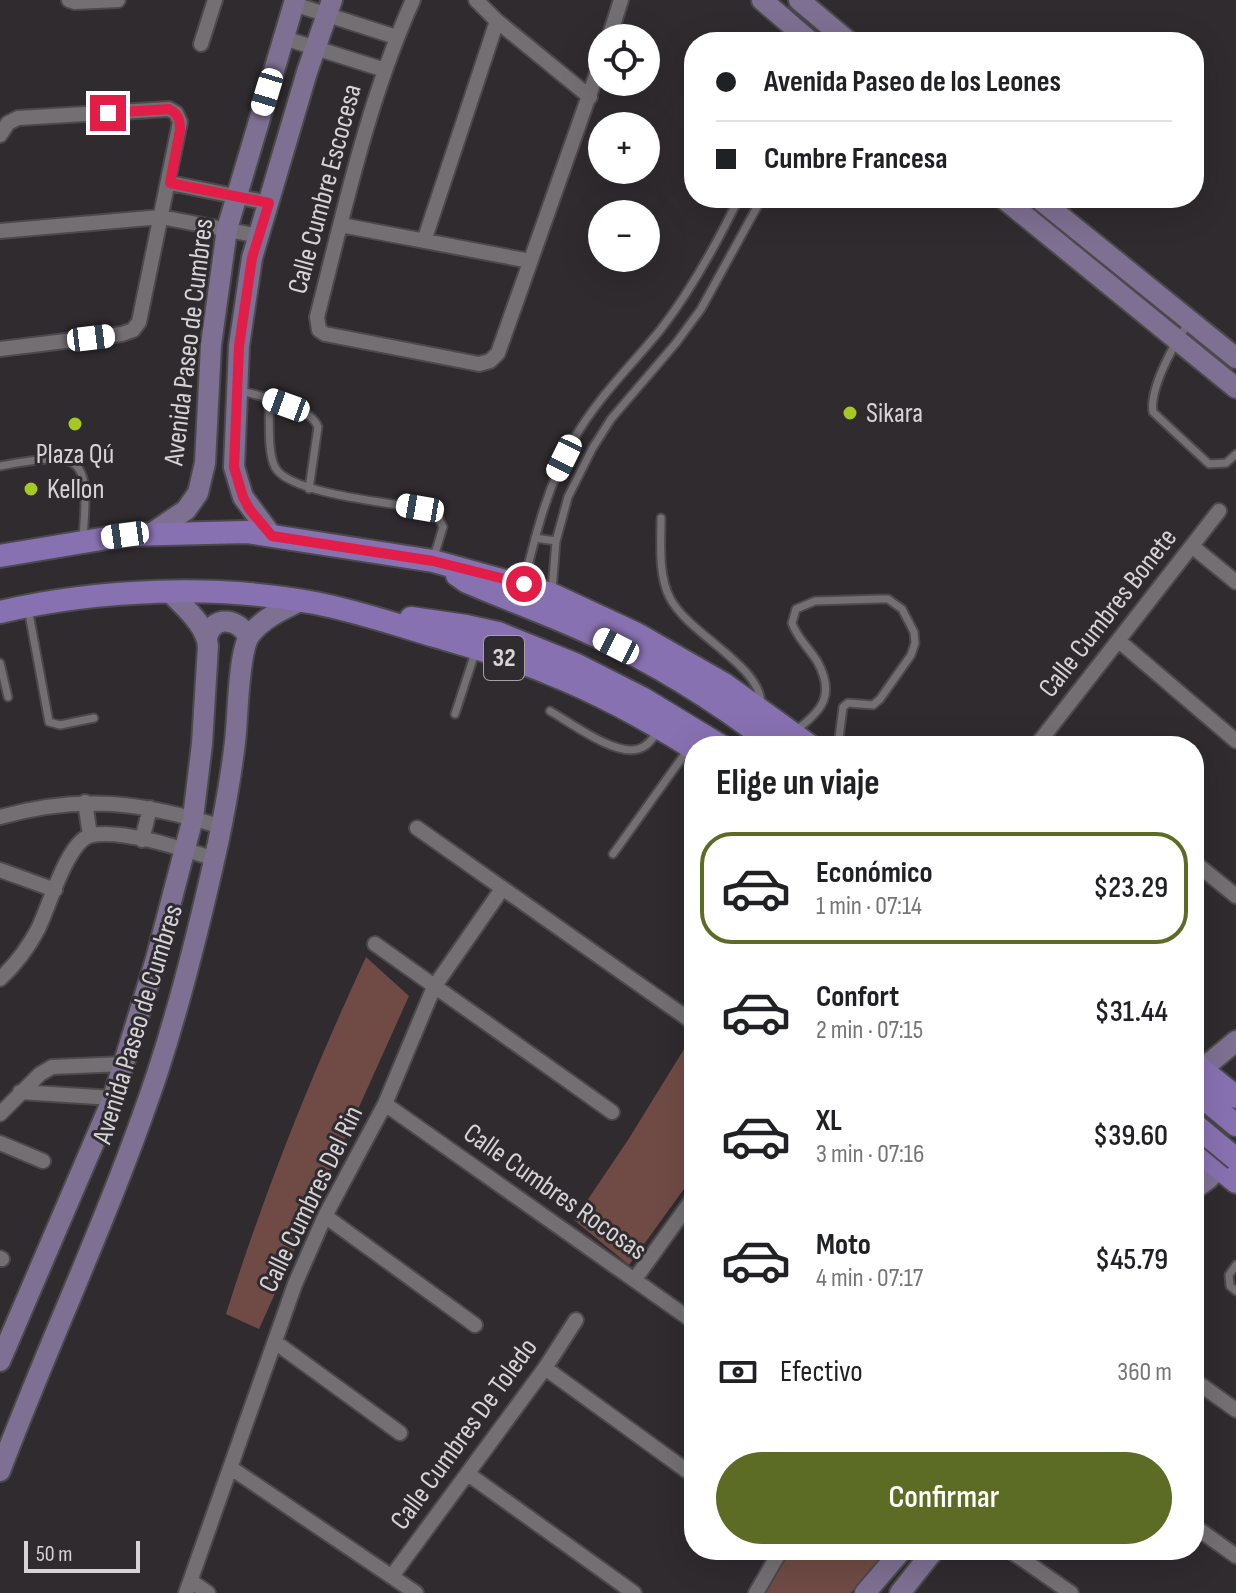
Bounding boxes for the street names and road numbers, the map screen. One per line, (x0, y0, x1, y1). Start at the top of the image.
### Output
street label: Calle Cumbre Escocesa (281, 81, 369, 297)
street label: Avenida Paseo de Cumbres (157, 217, 221, 468)
street label: Calle Cumbres Bonete (1032, 522, 1184, 704)
road number: 32 (484, 636, 524, 680)
street label: Avenida Paseo de Cumbres (86, 900, 190, 1148)
street label: Calle Cumbres Del Rin (252, 1101, 370, 1297)
street label: Calle Cumbres Rocosas (457, 1117, 653, 1267)
street label: Calle Cumbres De Toledo (383, 1332, 545, 1536)

